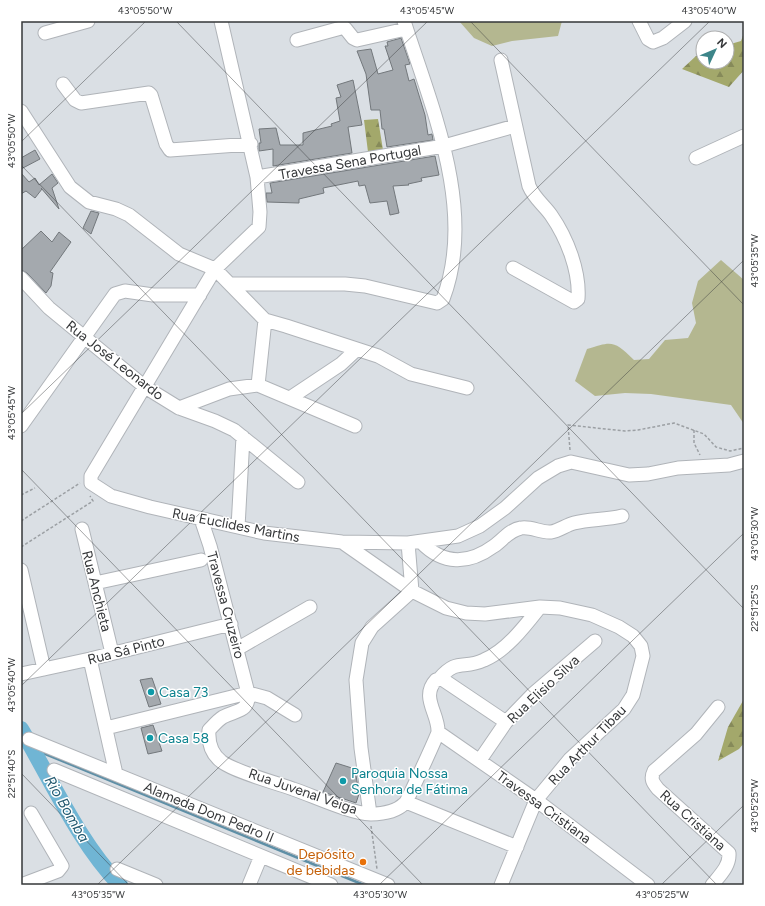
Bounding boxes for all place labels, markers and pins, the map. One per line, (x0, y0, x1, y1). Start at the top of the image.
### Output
place label: Casa 73 (159, 684, 209, 701)
marker: Casa 73 (146, 687, 156, 697)
place label: Casa 58 (158, 730, 209, 747)
marker: Casa 58 (145, 733, 155, 743)
place label: Paroquia Nossa Senhora de Fátima (351, 765, 468, 798)
marker: Paroquia Nossa Senhora de Fátima (338, 776, 348, 786)
place label: Depósito de bebidas (287, 846, 355, 879)
marker: Depósito de bebidas (358, 857, 368, 867)

